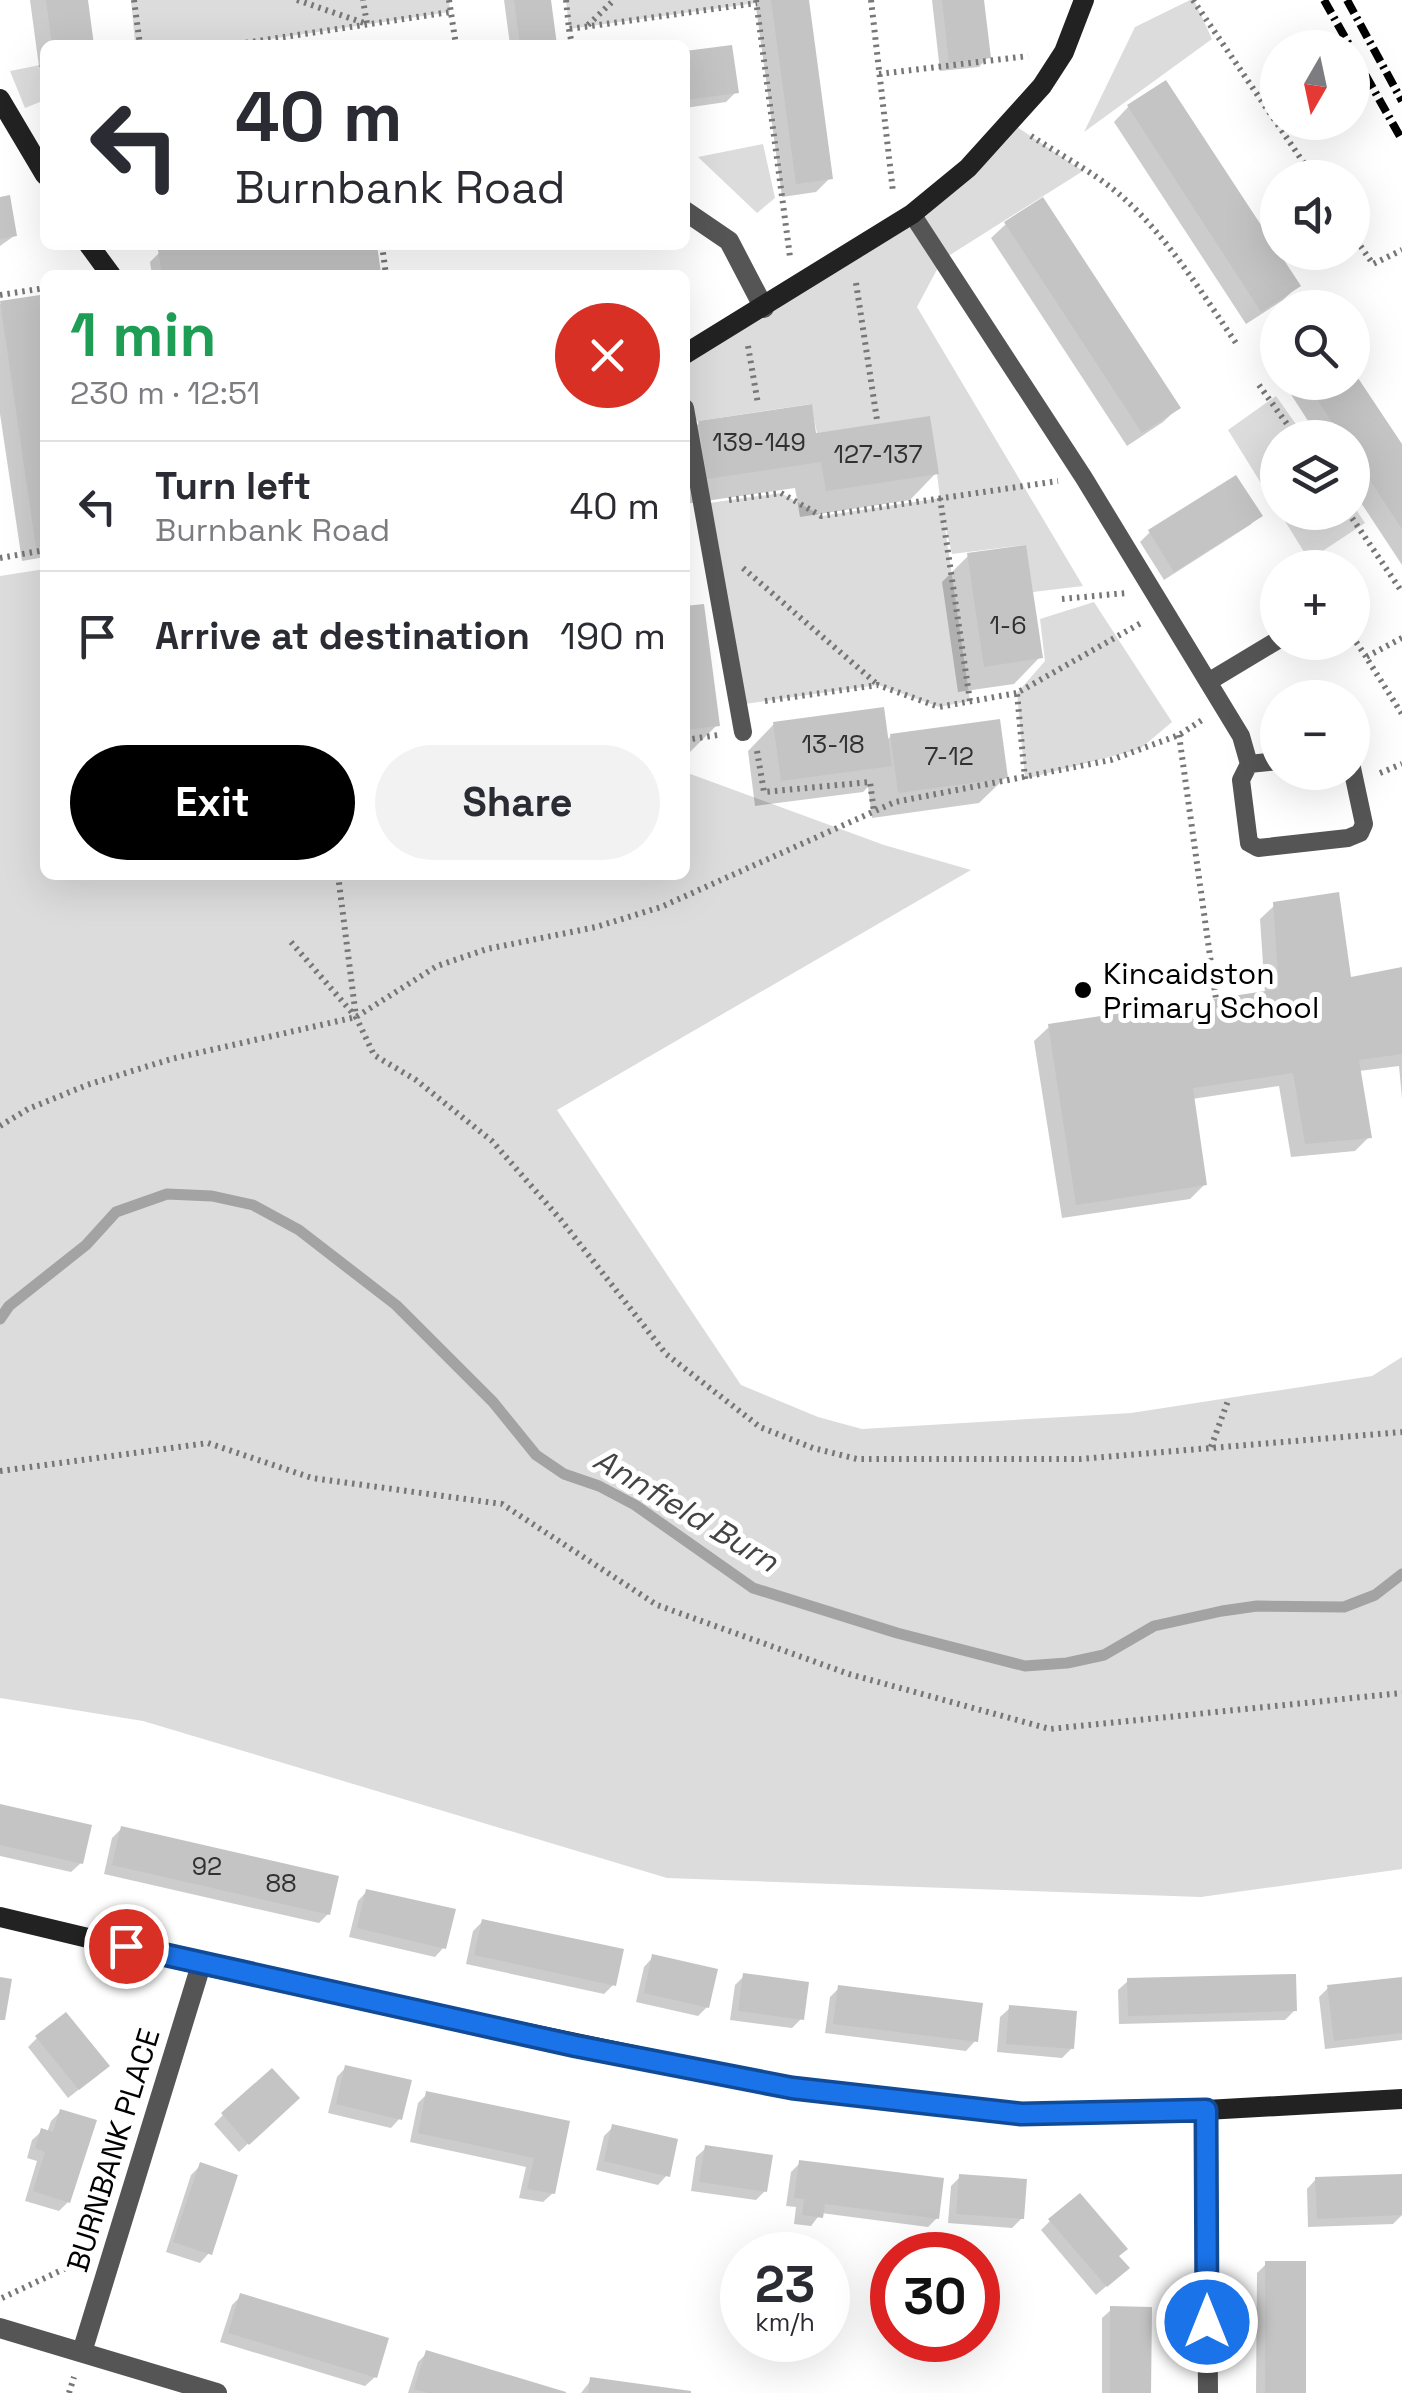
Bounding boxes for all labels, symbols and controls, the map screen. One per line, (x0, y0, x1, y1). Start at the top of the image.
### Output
north arrow (1260, 30, 1370, 140)
map controls (1260, 30, 1370, 790)
text: 40 m (235, 72, 402, 161)
icon: left (70, 80, 200, 210)
text: Burnbank Road (235, 159, 566, 216)
button: sound (1260, 160, 1370, 270)
button: search (1260, 290, 1370, 400)
text: 1 min (70, 297, 217, 374)
button: close (555, 303, 660, 408)
text: 230 m · 12:51 (70, 373, 260, 413)
button: layers (1260, 420, 1370, 530)
house number: 139-149 (712, 426, 806, 458)
house number: 127-137 (834, 438, 923, 470)
text: Turn left (155, 462, 311, 510)
icon: left (70, 479, 125, 534)
text: 40 m (569, 482, 660, 530)
text: Burnbank Road (155, 510, 390, 550)
button: + (1260, 550, 1370, 660)
icon: arrive (70, 609, 125, 664)
house number: 1-6 (989, 609, 1027, 641)
text: Arrive at destination (155, 612, 530, 660)
text: 190 m (560, 612, 666, 660)
button: − (1260, 680, 1370, 790)
house number: 13-18 (802, 728, 864, 760)
house number: 7-12 (924, 740, 974, 772)
button: Exit (70, 745, 355, 860)
button: Share (375, 745, 660, 860)
place label: Kincaidston Primary School (1103, 954, 1319, 1027)
marker: Kincaidston Primary School (1072, 979, 1094, 1001)
water label: Annfield Burn (586, 1439, 787, 1581)
house number: 92 (192, 1850, 222, 1882)
house number: 88 (265, 1867, 297, 1899)
pin (84, 1904, 169, 1989)
icon: arrive (99, 1919, 154, 1974)
street label: BURNBANK PLACE (57, 2024, 169, 2276)
speed limit sign: 30 (870, 2232, 1000, 2362)
text: 23 (755, 2253, 815, 2317)
position arrow (1155, 2270, 1259, 2374)
text: km/h (755, 2306, 815, 2338)

